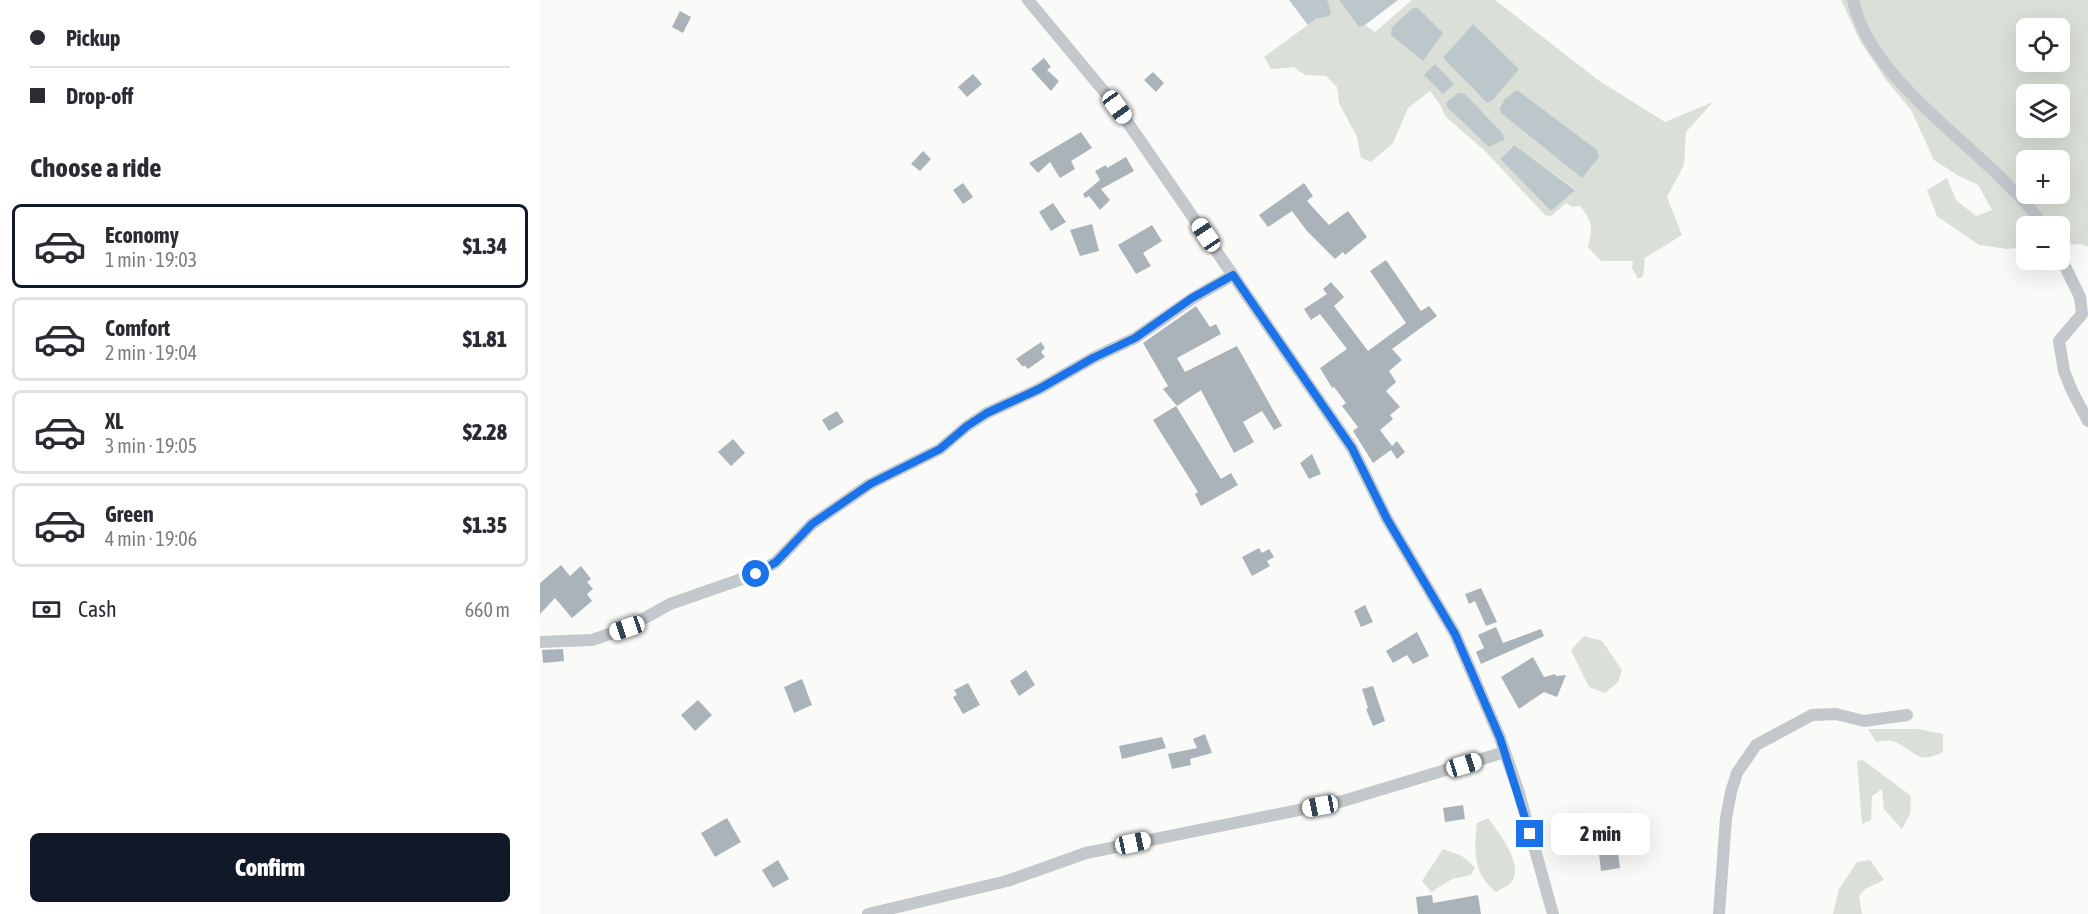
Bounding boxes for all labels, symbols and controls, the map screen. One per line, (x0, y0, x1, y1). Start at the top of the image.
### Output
map controls (2016, 18, 2070, 270)
button: locate (2016, 18, 2070, 72)
text: Pickup (66, 25, 121, 51)
text: Drop-off (66, 83, 133, 109)
button: layers (2016, 84, 2070, 138)
car (1099, 87, 1135, 127)
button: + (2016, 150, 2070, 204)
text: Choose a ride (30, 152, 162, 183)
car (1188, 215, 1224, 255)
button: − (2016, 216, 2070, 270)
icon: car (33, 219, 87, 273)
text: Economy (105, 222, 179, 248)
text: $1.34 (463, 233, 507, 259)
text: 1 min · 19:03 (105, 248, 197, 271)
icon: car (33, 312, 87, 366)
text: Comfort (105, 315, 170, 341)
text: $1.81 (463, 326, 507, 352)
text: 2 min · 19:04 (105, 341, 197, 364)
icon: car (33, 405, 87, 459)
text: XL (105, 408, 123, 434)
text: $2.28 (463, 419, 507, 445)
text: 3 min · 19:05 (105, 434, 197, 457)
icon: car (33, 498, 87, 552)
text: Green (105, 501, 154, 527)
text: $1.35 (463, 512, 507, 538)
text: 4 min · 19:06 (105, 527, 197, 550)
route start (742, 560, 769, 587)
icon: cash (30, 593, 63, 626)
text: Cash (78, 596, 117, 622)
text: 660 m (465, 598, 510, 621)
car (607, 614, 647, 642)
car (1444, 751, 1484, 779)
car (1301, 794, 1339, 818)
callout: 2 min (1551, 813, 1650, 855)
route end (1516, 820, 1543, 847)
text: 2 min (1580, 822, 1621, 845)
car (1114, 830, 1152, 856)
button: Confirm (30, 833, 510, 902)

